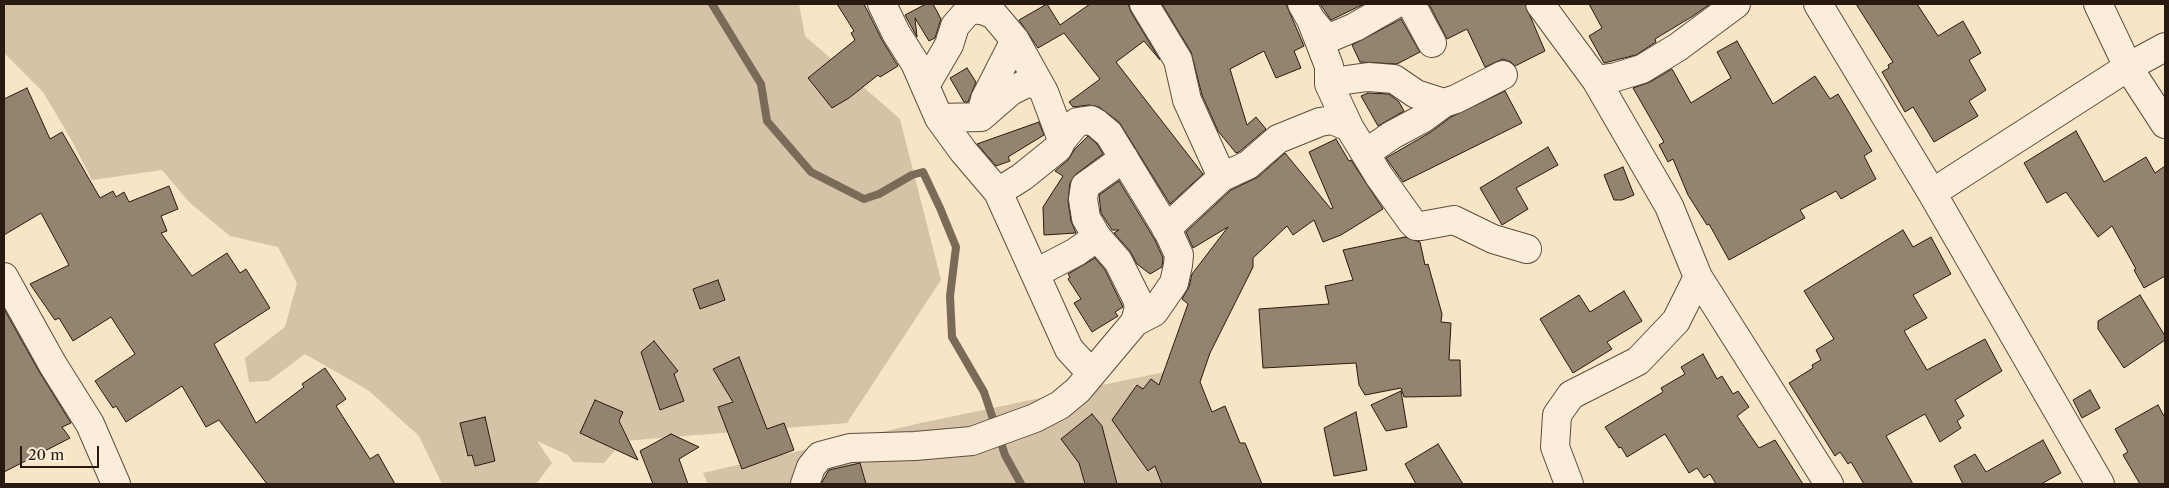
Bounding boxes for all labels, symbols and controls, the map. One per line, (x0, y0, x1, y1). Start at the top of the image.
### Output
scale bar (22, 436, 101, 468)
text: 20 m (28, 445, 64, 464)

